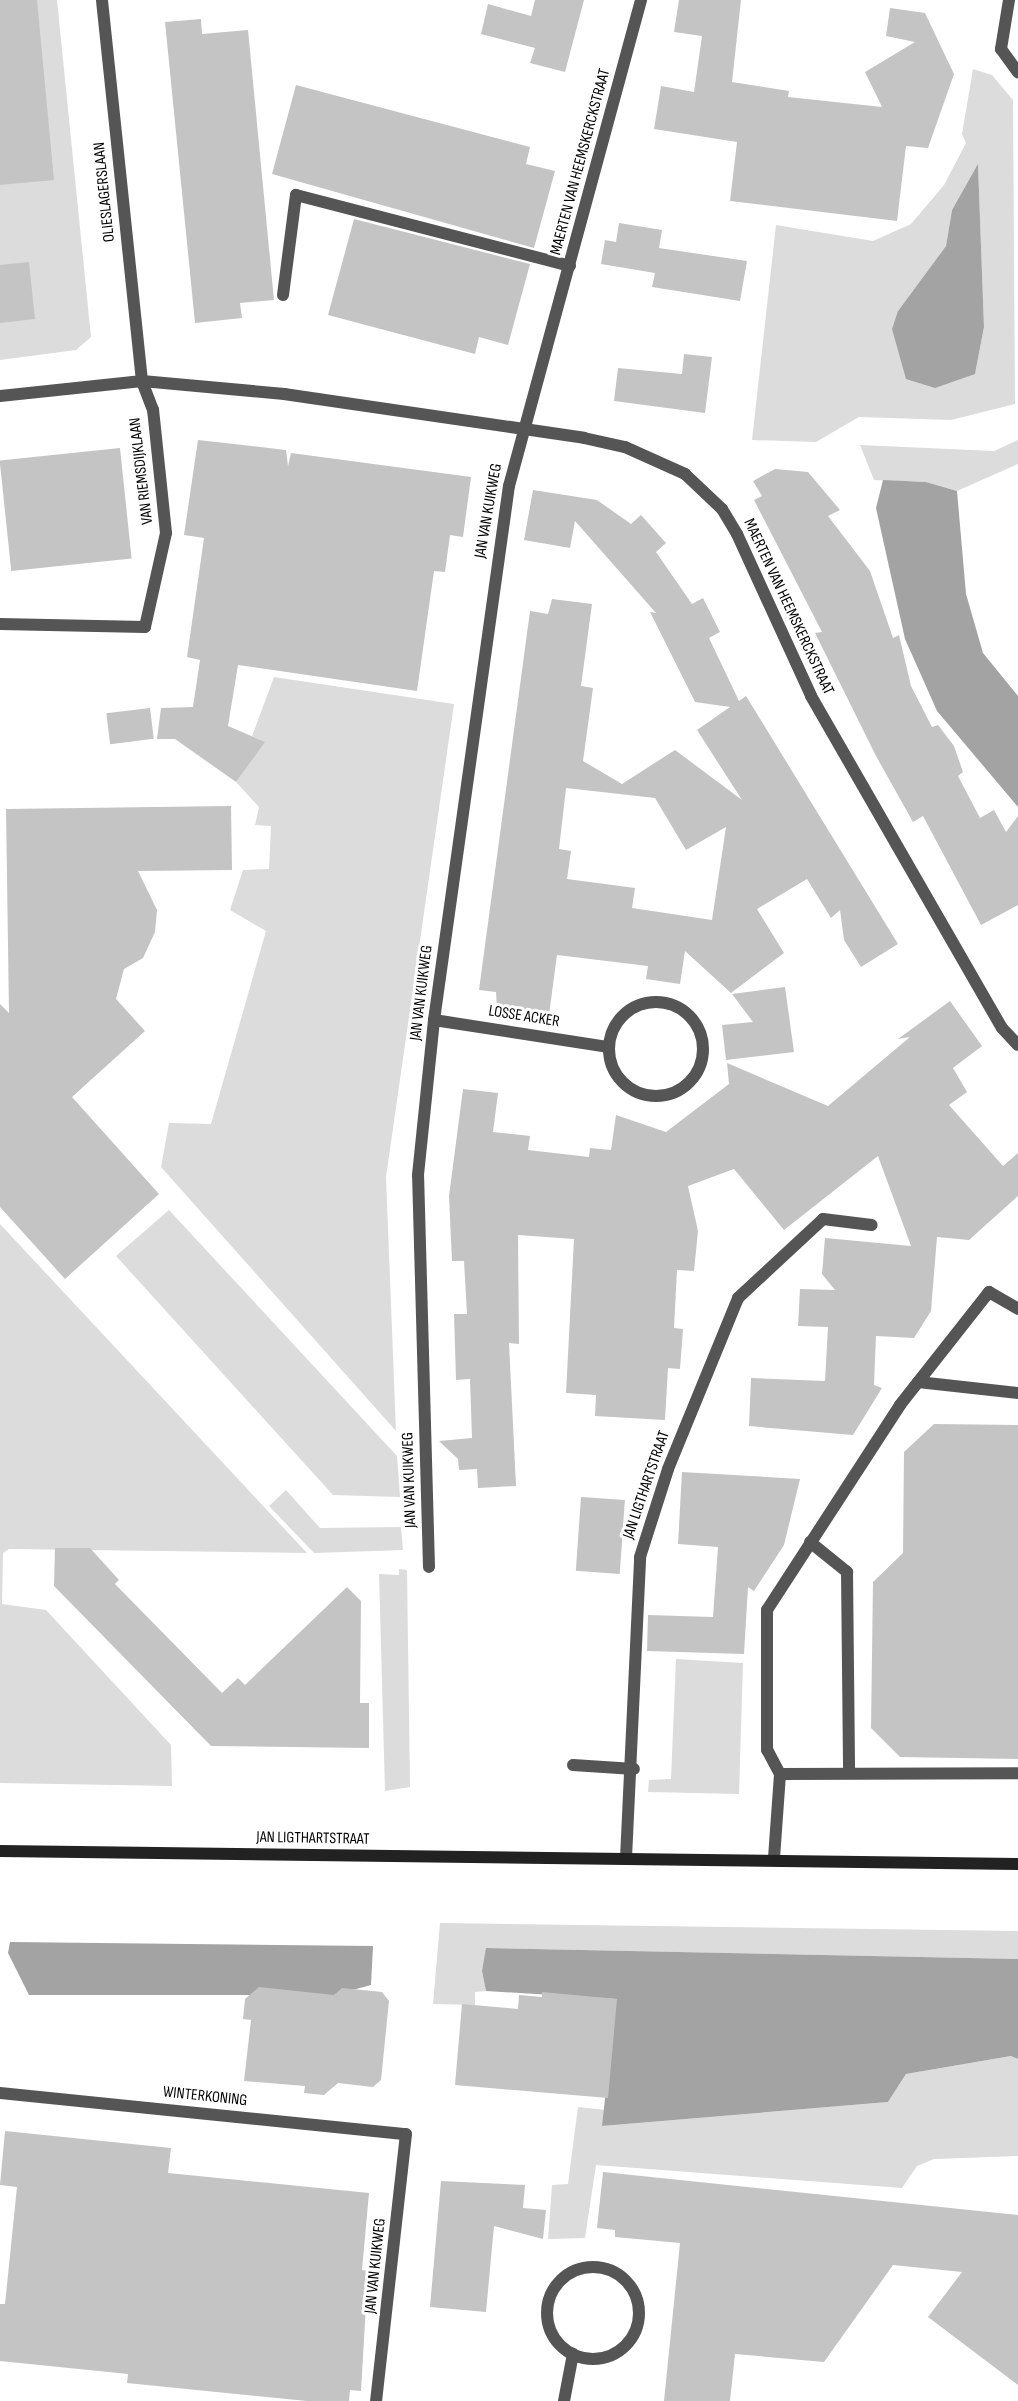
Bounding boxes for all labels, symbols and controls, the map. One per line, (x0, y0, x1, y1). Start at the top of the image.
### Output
street label: MAERTEN VAN HEEMSKERCKSTRAAT (547, 67, 615, 257)
street label: OLIESLAGERSLAAN (90, 141, 120, 243)
street label: VAN RIEMSDIJKLAAN (126, 416, 158, 526)
street label: JAN VAN KUIKWEG (471, 462, 507, 560)
street label: MAERTEN VAN HEEMSKERCKSTRAAT (739, 516, 837, 698)
street label: JAN VAN KUIKWEG (407, 944, 437, 1042)
street label: LOSSE ACKER (487, 1002, 561, 1032)
street label: JAN LIGTHARTSTRAAT (620, 1428, 674, 1542)
street label: JAN VAN KUIKWEG (399, 1432, 421, 1528)
street label: JAN LIGTHARTSTRAAT (256, 1828, 370, 1850)
street label: WINTERKONING (162, 2083, 248, 2111)
street label: JAN VAN KUIKWEG (361, 2217, 391, 2315)

